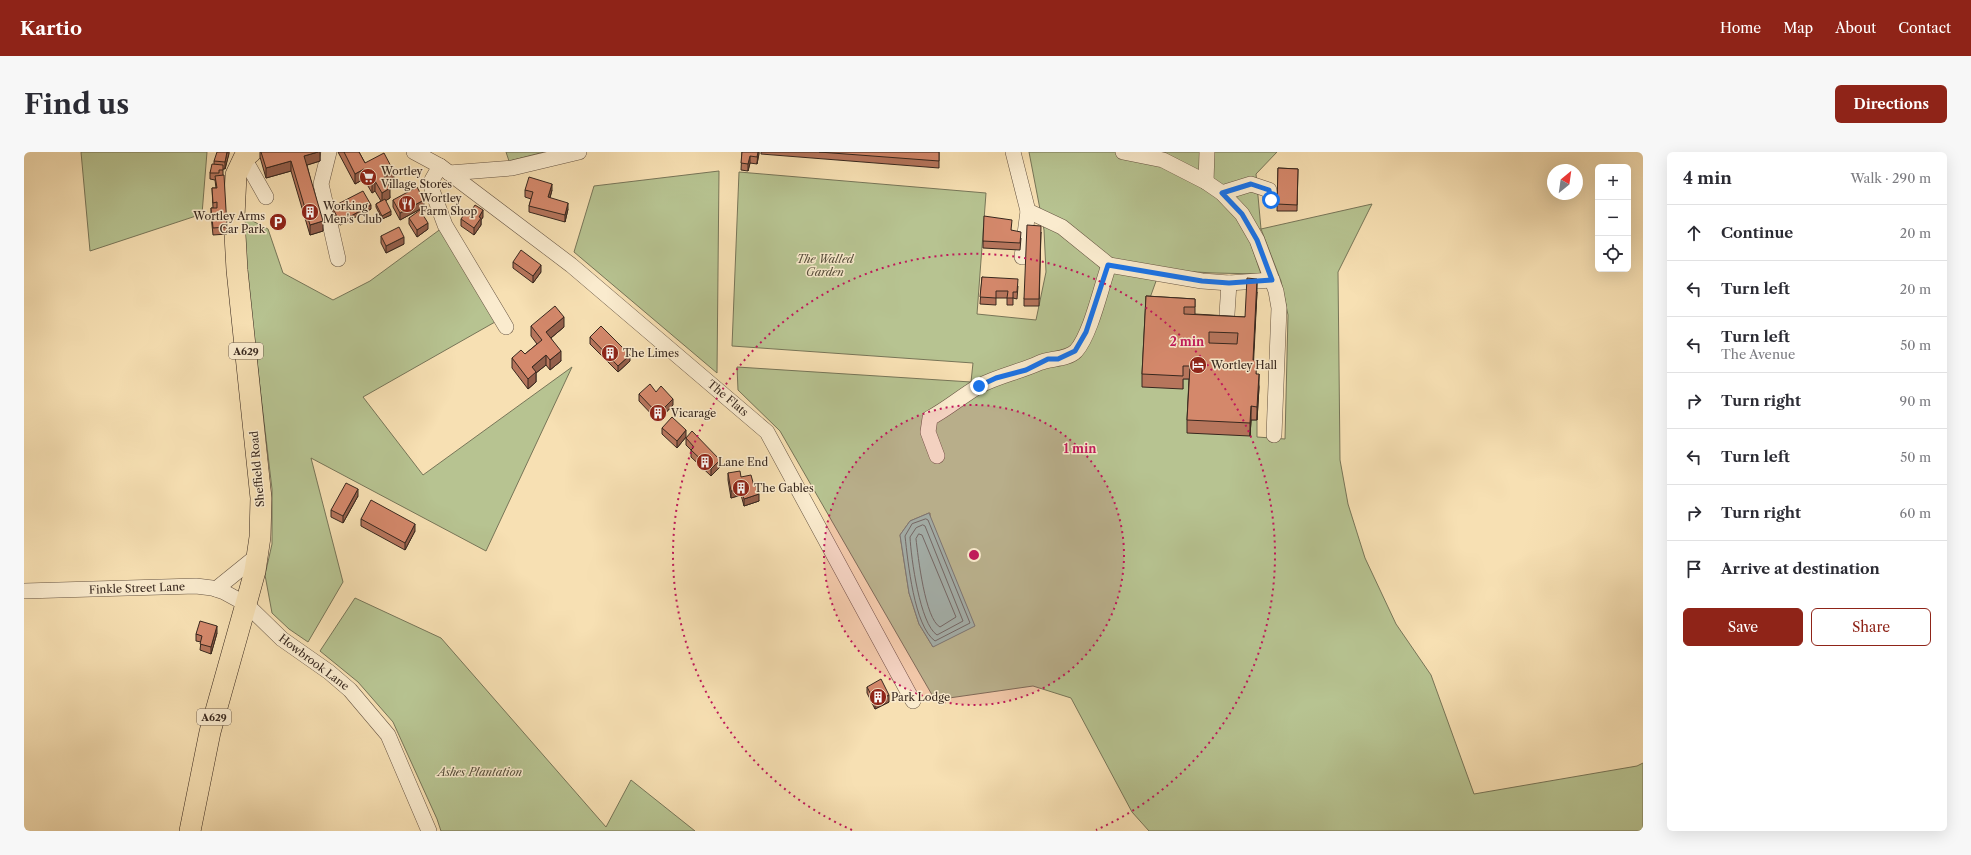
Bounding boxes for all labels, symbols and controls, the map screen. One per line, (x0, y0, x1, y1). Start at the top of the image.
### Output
text: Kartio (20, 17, 82, 40)
text: Home (1720, 19, 1761, 37)
text: Map (1783, 19, 1813, 37)
text: About (1835, 19, 1876, 37)
text: Contact (1898, 19, 1951, 37)
button: Directions (1835, 85, 1947, 123)
text: Find us (24, 87, 129, 121)
place label: Wortley Village Stores (380, 164, 452, 191)
north arrow (1547, 164, 1583, 200)
map controls (1595, 164, 1631, 272)
button: + (1595, 164, 1631, 200)
supermarket icon: Wortley Village Stores (358, 167, 378, 187)
text: 4 min (1683, 168, 1732, 188)
text: Walk · 290 m (1850, 170, 1931, 186)
place label: Wortley Farm Shop (419, 191, 478, 218)
route start (1262, 191, 1280, 209)
restaurant icon: Wortley Farm Shop (397, 194, 417, 214)
place label: Working Men's Club (322, 199, 382, 226)
button: − (1595, 200, 1631, 236)
building icon: Working Men's Club (300, 202, 320, 222)
place label: Wortley Arms Car Park (192, 209, 266, 236)
parking icon: Wortley Arms Car Park (268, 212, 288, 232)
icon: ahead (1683, 222, 1705, 244)
text: Continue (1721, 223, 1793, 242)
text: 20 m (1900, 225, 1931, 241)
button: locate (1595, 236, 1631, 272)
park label: The Walled Garden (797, 252, 855, 279)
icon: left (1683, 278, 1705, 300)
text: Turn left (1721, 279, 1790, 298)
text: 20 m (1900, 281, 1931, 297)
text: Turn left (1721, 327, 1790, 346)
text: 2 min (1170, 334, 1205, 349)
icon: left (1683, 334, 1705, 356)
text: 50 m (1900, 337, 1931, 353)
road number: A629 (229, 343, 263, 359)
building icon: The Limes (600, 343, 620, 363)
place label: The Limes (623, 346, 679, 360)
text: The Avenue (1721, 346, 1795, 362)
hotel icon: Wortley Hall (1188, 355, 1208, 375)
place label: Wortley Hall (1210, 358, 1278, 372)
street label: The Flats (705, 377, 751, 419)
route end (970, 377, 988, 395)
icon: right (1683, 390, 1705, 412)
text: Turn right (1721, 391, 1801, 410)
text: 90 m (1900, 393, 1931, 409)
building icon: Vicarage (648, 403, 668, 423)
place label: Vicarage (670, 406, 716, 420)
street label: Sheffield Road (247, 430, 267, 508)
text: 1 min (1064, 441, 1097, 456)
icon: left (1683, 446, 1705, 468)
text: Turn left (1721, 447, 1790, 466)
text: 50 m (1900, 449, 1931, 465)
building icon: Lane End (695, 452, 715, 472)
place label: Lane End (718, 455, 768, 469)
building icon: The Gables (731, 478, 751, 498)
place label: The Gables (754, 481, 814, 495)
icon: right (1683, 502, 1705, 524)
text: Turn right (1721, 503, 1801, 522)
text: 60 m (1900, 505, 1931, 521)
centre of rings (967, 548, 981, 562)
icon: arrive (1683, 558, 1705, 580)
text: Arrive at destination (1721, 559, 1880, 578)
street label: Finkle Street Lane (89, 579, 185, 597)
button: Save (1683, 608, 1803, 646)
button: Share (1811, 608, 1931, 646)
street label: Howbrook Lane (276, 631, 352, 693)
building icon: Park Lodge (868, 687, 888, 707)
place label: Park Lodge (891, 690, 950, 704)
road number: A629 (197, 709, 231, 725)
park label: Ashes Plantation (436, 765, 523, 779)

